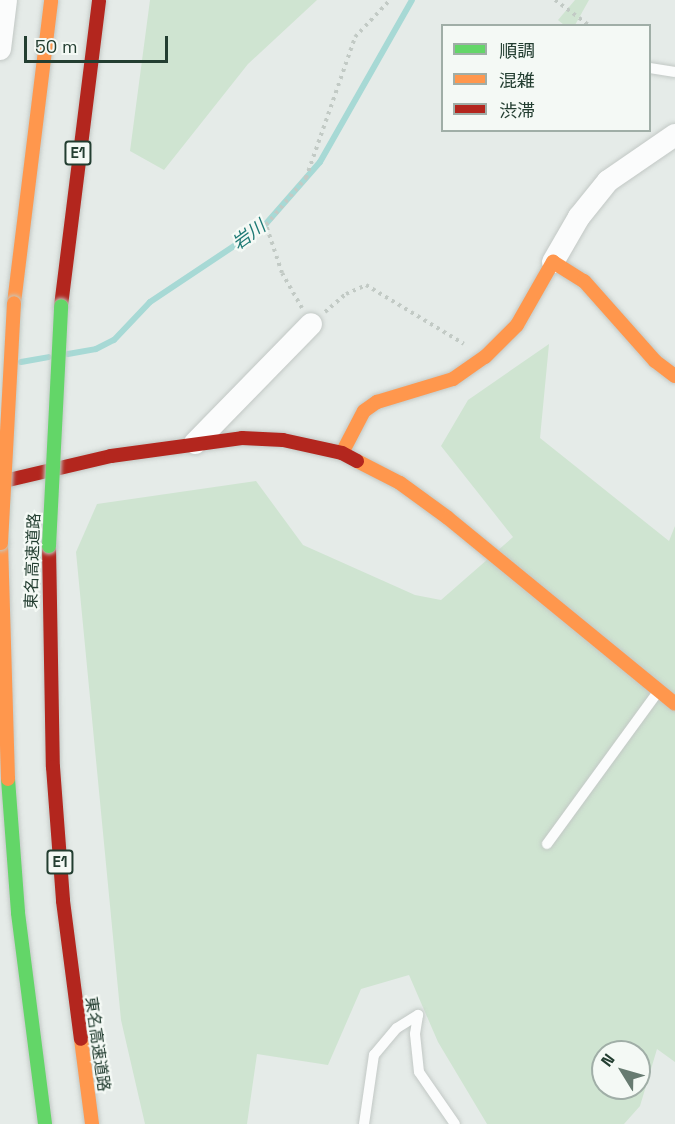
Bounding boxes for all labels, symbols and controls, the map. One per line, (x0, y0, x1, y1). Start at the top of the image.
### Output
scale bar (27, 24, 171, 62)
legend (441, 24, 651, 132)
text: 50 m (35, 35, 77, 58)
text: 順調 (499, 39, 535, 62)
text: 混雑 (499, 69, 535, 92)
text: 渋滞 (499, 99, 535, 122)
road number: E1 (63, 141, 93, 165)
water label: 岩川 (228, 216, 270, 254)
street label: 東名高速道路 (22, 513, 44, 609)
road number: E1 (45, 850, 75, 874)
street label: 東名高速道路 (81, 995, 113, 1093)
north arrow (591, 1040, 651, 1100)
text: N (596, 1049, 619, 1071)

